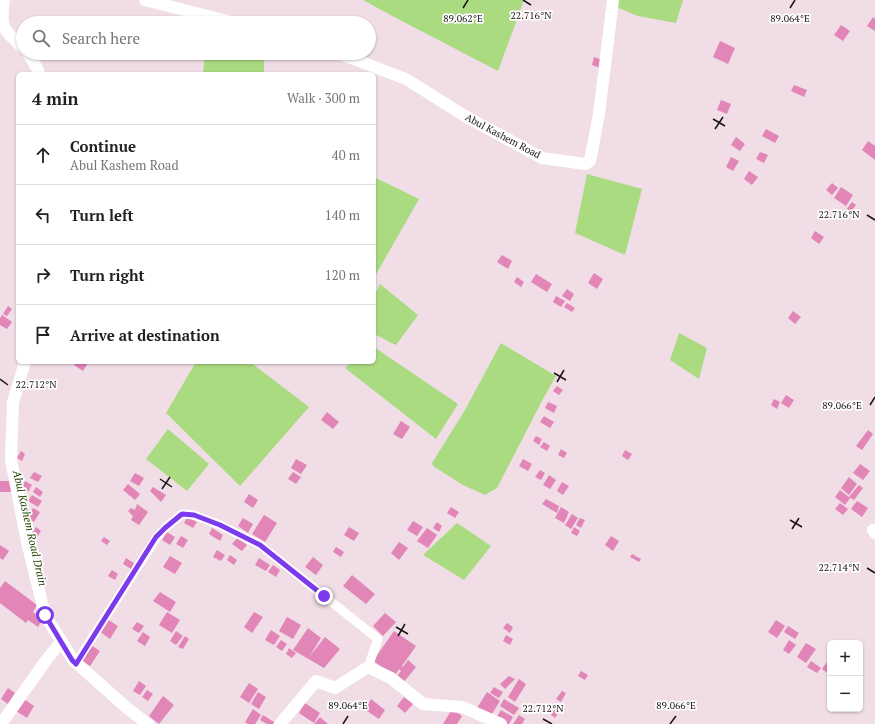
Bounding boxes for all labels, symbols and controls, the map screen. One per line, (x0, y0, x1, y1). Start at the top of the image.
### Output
text: 22.716°N (511, 9, 552, 22)
text: 89.062°E (443, 12, 483, 25)
text: 89.064°E (770, 12, 810, 25)
search box (16, 16, 376, 60)
icon: search (30, 27, 52, 49)
text: Search here (62, 28, 140, 48)
text: 4 min (32, 87, 79, 110)
text: Walk · 300 m (287, 89, 360, 107)
street label: Abul Kashem Road (463, 111, 543, 162)
text: Continue (70, 136, 136, 156)
icon: ahead (32, 144, 54, 166)
text: 40 m (332, 146, 360, 164)
text: Abul Kashem Road (70, 156, 179, 174)
icon: left (32, 204, 54, 226)
text: Turn left (70, 205, 134, 225)
text: 140 m (325, 206, 360, 224)
text: 22.716°N (819, 208, 860, 221)
icon: right (32, 264, 54, 286)
text: Turn right (70, 265, 145, 285)
text: 120 m (325, 266, 360, 284)
icon: arrive (32, 324, 54, 346)
text: Arrive at destination (70, 325, 220, 345)
text: 22.712°N (16, 378, 57, 391)
text: 89.066°E (822, 399, 862, 412)
water label: Abul Kashem Road Drain (10, 468, 50, 587)
text: 22.714°N (819, 561, 860, 574)
route end (315, 587, 333, 605)
route start (36, 606, 54, 624)
map controls (827, 640, 863, 712)
button: + (827, 640, 863, 676)
button: − (827, 676, 863, 712)
text: 89.064°E (328, 699, 368, 712)
text: 89.066°E (656, 699, 696, 712)
text: 22.712°N (523, 702, 564, 715)

